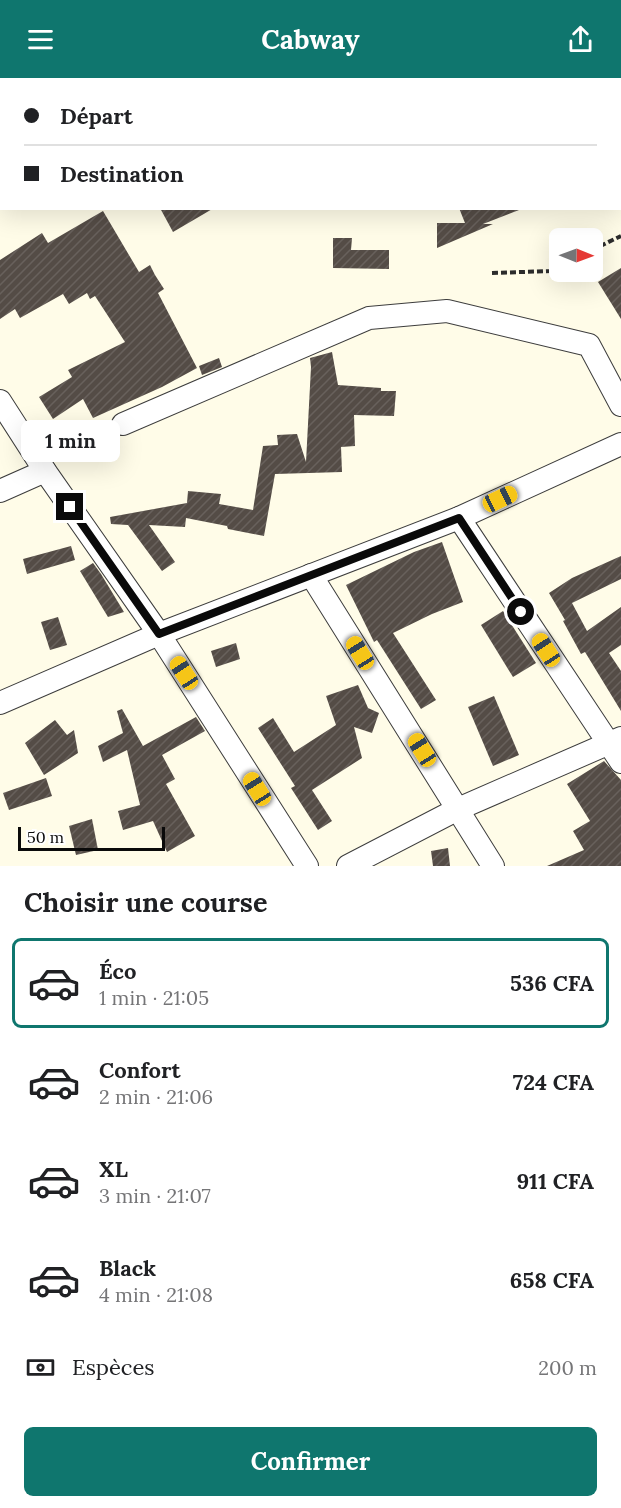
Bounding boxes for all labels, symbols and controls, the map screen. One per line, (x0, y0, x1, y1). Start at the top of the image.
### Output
text: Cabway (261, 22, 360, 56)
icon: menu (24, 23, 57, 56)
icon: share (564, 23, 597, 56)
text: Départ (60, 102, 133, 130)
text: Destination (60, 160, 184, 188)
north arrow (549, 228, 603, 282)
map controls (549, 228, 603, 282)
callout: 1 min (20, 420, 119, 462)
text: 1 min (45, 428, 96, 453)
car (480, 483, 520, 515)
route end (56, 493, 83, 520)
route start (507, 598, 534, 625)
car (529, 630, 563, 670)
car (343, 633, 377, 673)
car (167, 653, 201, 693)
car (405, 730, 439, 770)
car (240, 769, 274, 809)
scale bar (18, 824, 165, 852)
text: 50 m (27, 827, 64, 847)
text: Choisir une course (24, 885, 267, 919)
icon: car (27, 956, 81, 1010)
text: Éco (99, 957, 136, 985)
text: 536 CFA (510, 969, 594, 997)
text: 1 min · 21:05 (99, 985, 209, 1010)
icon: car (27, 1055, 81, 1109)
text: Confort (99, 1056, 181, 1084)
text: 724 CFA (513, 1068, 594, 1096)
text: 2 min · 21:06 (99, 1084, 213, 1109)
icon: car (27, 1154, 81, 1208)
text: XL (99, 1155, 128, 1183)
text: 911 CFA (516, 1167, 594, 1195)
text: 3 min · 21:07 (99, 1183, 211, 1208)
icon: car (27, 1253, 81, 1307)
text: Black (99, 1254, 156, 1282)
text: 658 CFA (510, 1266, 594, 1294)
text: 4 min · 21:08 (99, 1282, 213, 1307)
icon: cash (24, 1351, 57, 1384)
text: Espèces (72, 1353, 155, 1381)
text: 200 m (538, 1355, 597, 1380)
button: Confirmer (24, 1427, 597, 1496)

